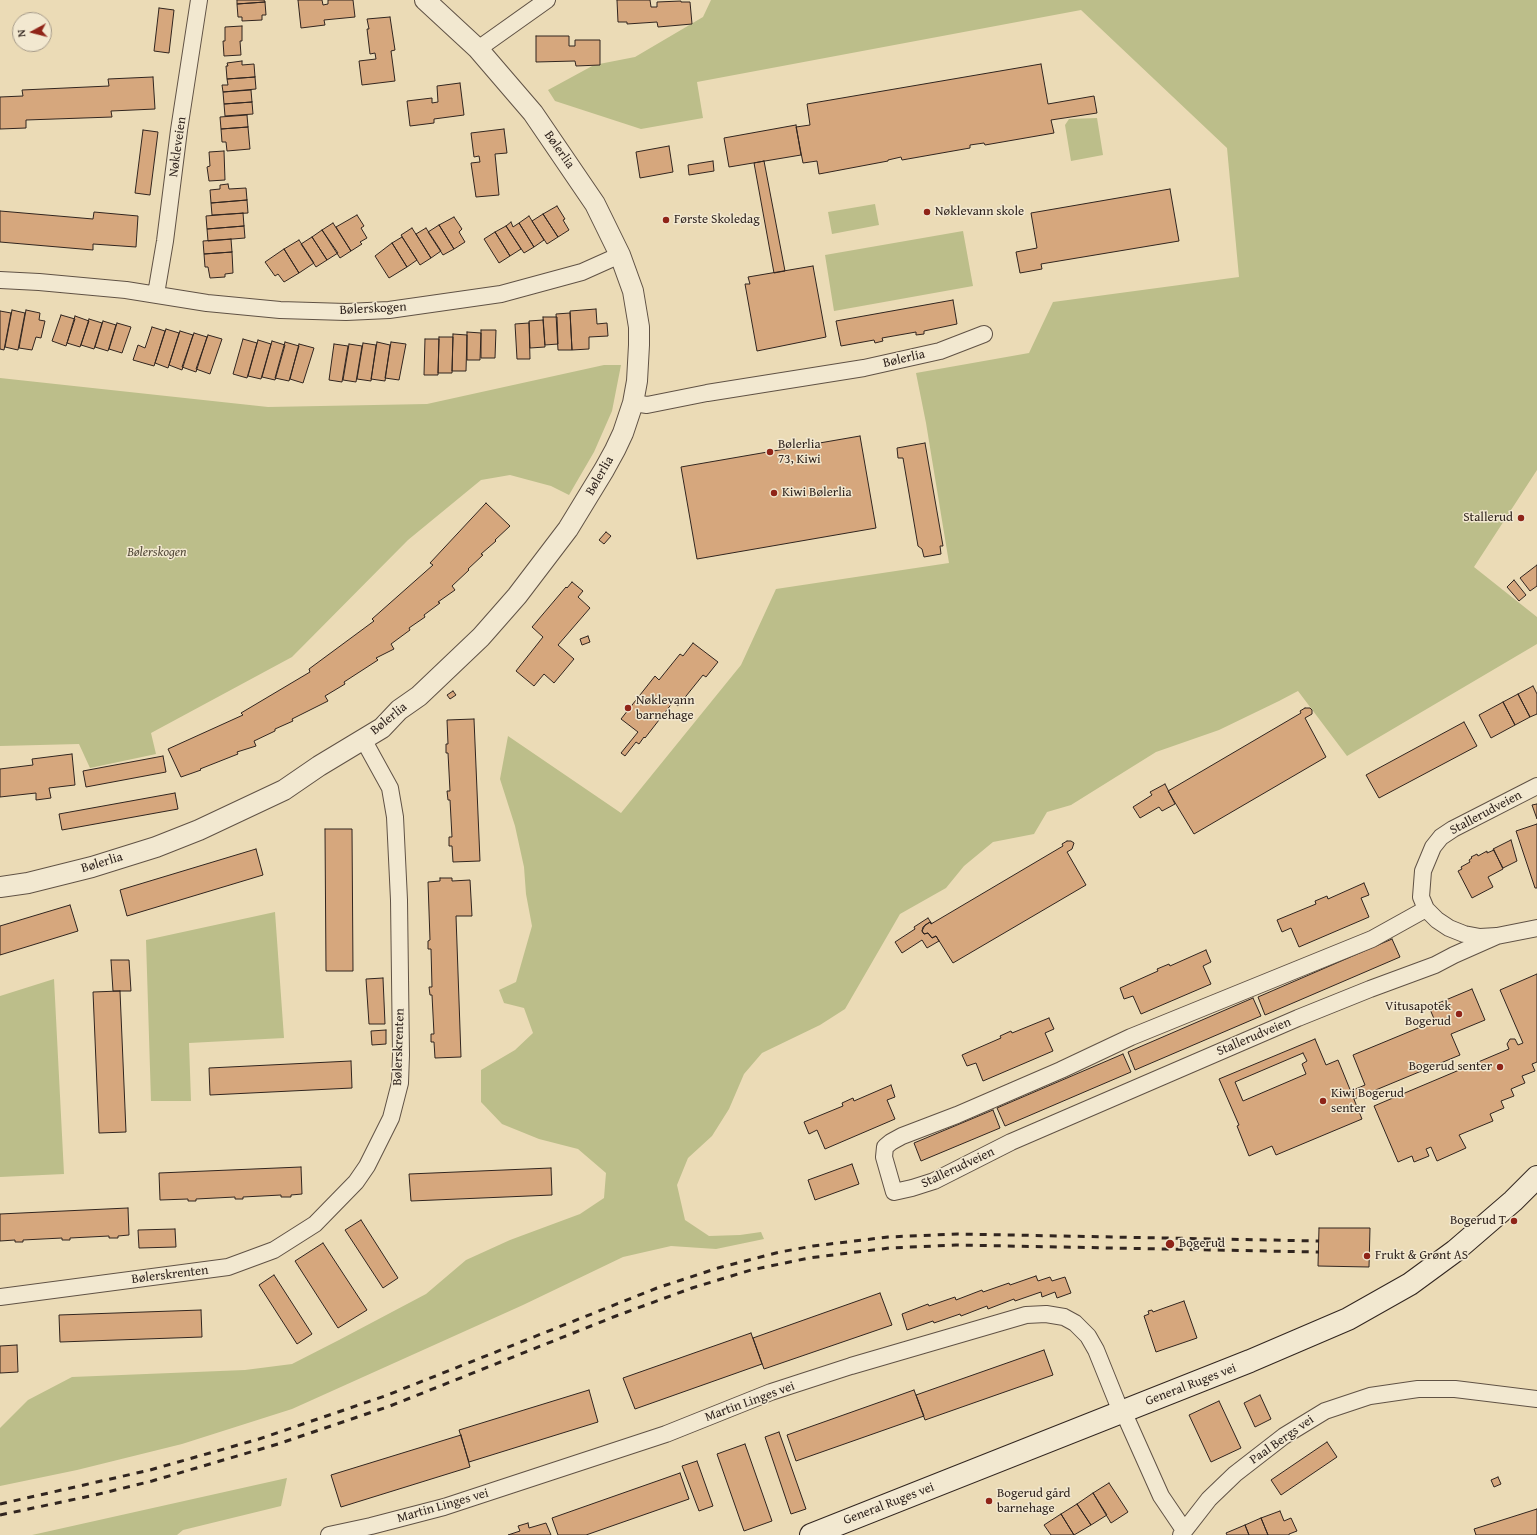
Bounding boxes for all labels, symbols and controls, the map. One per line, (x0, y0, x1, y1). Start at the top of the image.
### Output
north arrow (12, 12, 52, 52)
text: N (13, 29, 29, 38)
street label: Nøkleveien (166, 116, 190, 178)
street label: Bølerlia (540, 128, 578, 172)
place label: Nøklevann skole (935, 204, 1024, 220)
marker: Nøklevann skole (922, 207, 932, 217)
place label: Første Skoledag (674, 212, 760, 228)
marker: Første Skoledag (661, 215, 671, 225)
street label: Bølerskogen (339, 299, 407, 319)
street label: Bølerlia (882, 347, 926, 371)
place label: Bølerlia 73, Kiwi (778, 437, 821, 468)
marker: Bølerlia 73, Kiwi (765, 447, 775, 457)
street label: Bølerlia (583, 454, 617, 498)
place label: Kiwi Bølerlia (782, 485, 852, 501)
marker: Kiwi Bølerlia (769, 488, 779, 498)
place label: Stallerud (1463, 510, 1513, 526)
marker: Stallerud (1516, 513, 1526, 523)
park label: Bølerskogen (127, 545, 187, 561)
place label: Nøklevann barnehage (636, 693, 694, 724)
street label: Bølerlia (368, 700, 410, 738)
marker: Nøklevann barnehage (623, 703, 633, 713)
street label: Stallerudveien (1447, 788, 1525, 838)
street label: Bølerlia (79, 849, 125, 877)
place label: Vitusapotek Bogerud (1385, 999, 1451, 1030)
street label: Bølerskrenten (390, 1008, 408, 1086)
marker: Vitusapotek Bogerud (1454, 1009, 1464, 1019)
street label: Stallerudveien (1215, 1014, 1293, 1060)
place label: Bogerud senter (1409, 1059, 1492, 1075)
marker: Bogerud senter (1495, 1062, 1505, 1072)
place label: Kiwi Bogerud senter (1331, 1086, 1404, 1117)
marker: Kiwi Bogerud senter (1318, 1096, 1328, 1106)
street label: Stallerudveien (919, 1144, 997, 1192)
place label: Bogerud T (1450, 1213, 1506, 1229)
marker: Bogerud T (1509, 1216, 1519, 1226)
place label: Bogerud (1179, 1236, 1225, 1252)
marker: Bogerud (1164, 1238, 1176, 1250)
place label: Frukt & Grønt AS (1375, 1248, 1468, 1264)
marker: Frukt & Grønt AS (1362, 1251, 1372, 1261)
street label: Bølerskrenten (131, 1263, 209, 1287)
street label: General Ruges vei (1143, 1361, 1239, 1409)
street label: Martin Linges vei (703, 1379, 797, 1425)
street label: Paal Bergs vei (1247, 1412, 1317, 1468)
street label: General Ruges vei (841, 1480, 937, 1528)
street label: Martin Linges vei (396, 1485, 490, 1527)
place label: Bogerud gård barnehage (997, 1486, 1071, 1517)
marker: Bogerud gård barnehage (984, 1496, 994, 1506)

